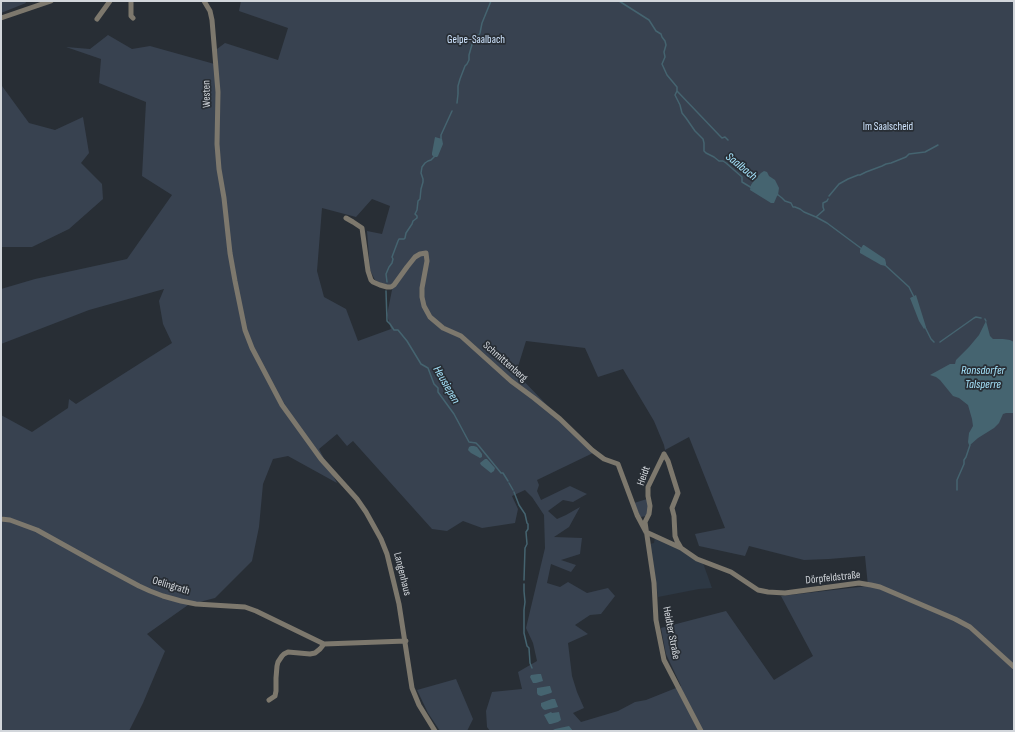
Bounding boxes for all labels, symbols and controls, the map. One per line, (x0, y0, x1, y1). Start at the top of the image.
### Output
park label: Gelpe-Saalbach (447, 33, 505, 47)
street label: Westen (200, 80, 214, 108)
park label: Im Saalscheid (863, 120, 913, 134)
water label: Saalbach (722, 150, 760, 184)
street label: Schmittenberg (480, 339, 530, 385)
water label: Heusiepen (429, 364, 463, 406)
water label: Ronsdorfer Talsperre (961, 364, 1005, 392)
street label: Heidt (634, 464, 654, 488)
street label: Langenhaus (390, 551, 414, 597)
street label: Dörpfeldstraße (805, 569, 861, 587)
street label: Oelingrath (151, 574, 191, 598)
street label: Heidter Straße (659, 605, 683, 661)

